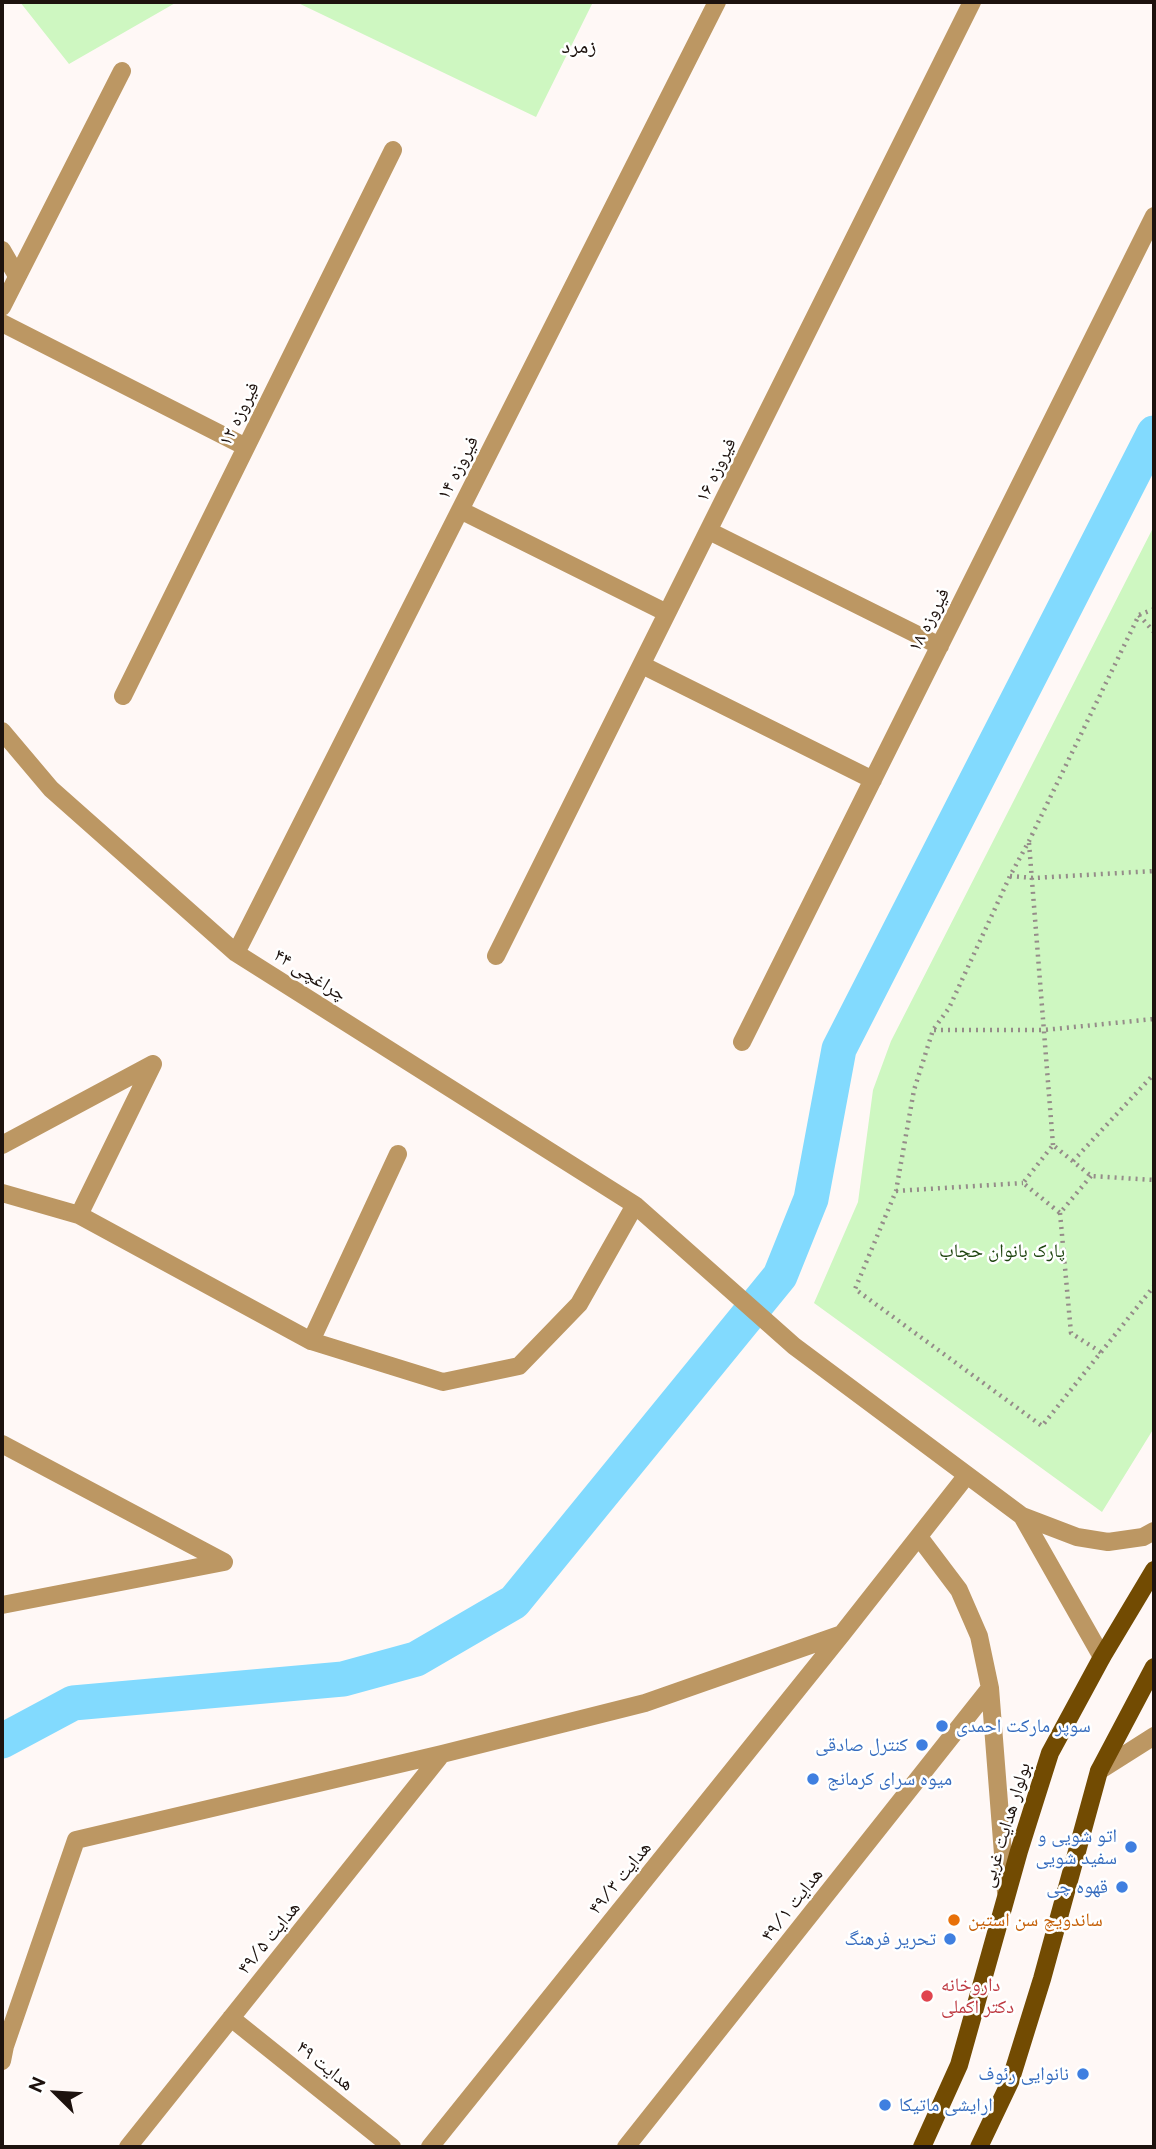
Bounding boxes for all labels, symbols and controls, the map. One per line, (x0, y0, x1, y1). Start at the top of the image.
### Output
district label: زمرد (562, 34, 596, 60)
street label: فیروزه ۱۲ (214, 378, 264, 450)
street label: فیروزه ۱۴ (432, 432, 484, 504)
street label: فیروزه ۱۶ (691, 434, 741, 506)
street label: فیروزه ۱۸ (903, 584, 955, 656)
street label: چراغچی ۴۴ (269, 944, 351, 1006)
park label: پارک بانوان حجاب (939, 1240, 1065, 1262)
place label: سوپر مارکت احمدی (956, 1715, 1091, 1737)
marker: سوپر مارکت احمدی (934, 1718, 950, 1734)
place label: کنترل صادقی (815, 1734, 908, 1756)
marker: کنترل صادقی (914, 1737, 930, 1753)
street label: بولوار هدایت غربی (976, 1760, 1036, 1890)
place label: میوه سرای کرمانج (827, 1768, 952, 1790)
marker: میوه سرای کرمانج (805, 1771, 821, 1787)
place label: اتو شویی و سفید شویی (1035, 1825, 1117, 1869)
street label: هدایت ۴۹/۳ (584, 1837, 656, 1919)
marker: اتو شویی و سفید شویی (1123, 1839, 1139, 1855)
street label: هدایت ۴۹/۱ (756, 1864, 828, 1946)
place label: قهوه چی (1046, 1876, 1108, 1898)
marker: قهوه چی (1114, 1879, 1130, 1895)
street label: هدایت ۴۹/۵ (233, 1897, 305, 1979)
place label: ساندویچ سن استین (968, 1909, 1103, 1931)
marker: ساندویچ سن استین (946, 1912, 962, 1928)
place label: تحریر فرهنگ (845, 1928, 936, 1950)
marker: تحریر فرهنگ (942, 1931, 958, 1947)
place label: داروخانه دکتر اکملی (941, 1974, 1014, 2018)
marker: داروخانه دکتر اکملی (919, 1988, 935, 2004)
street label: هدایت ۴۹ (292, 2036, 358, 2096)
north arrow (21, 2058, 91, 2128)
place label: نانوایی رئوف (978, 2063, 1069, 2085)
marker: نانوایی رئوف (1075, 2066, 1091, 2082)
text: N (24, 2073, 50, 2096)
place label: ارایشی ماتیکا (899, 2094, 993, 2116)
marker: ارایشی ماتیکا (877, 2097, 893, 2113)

